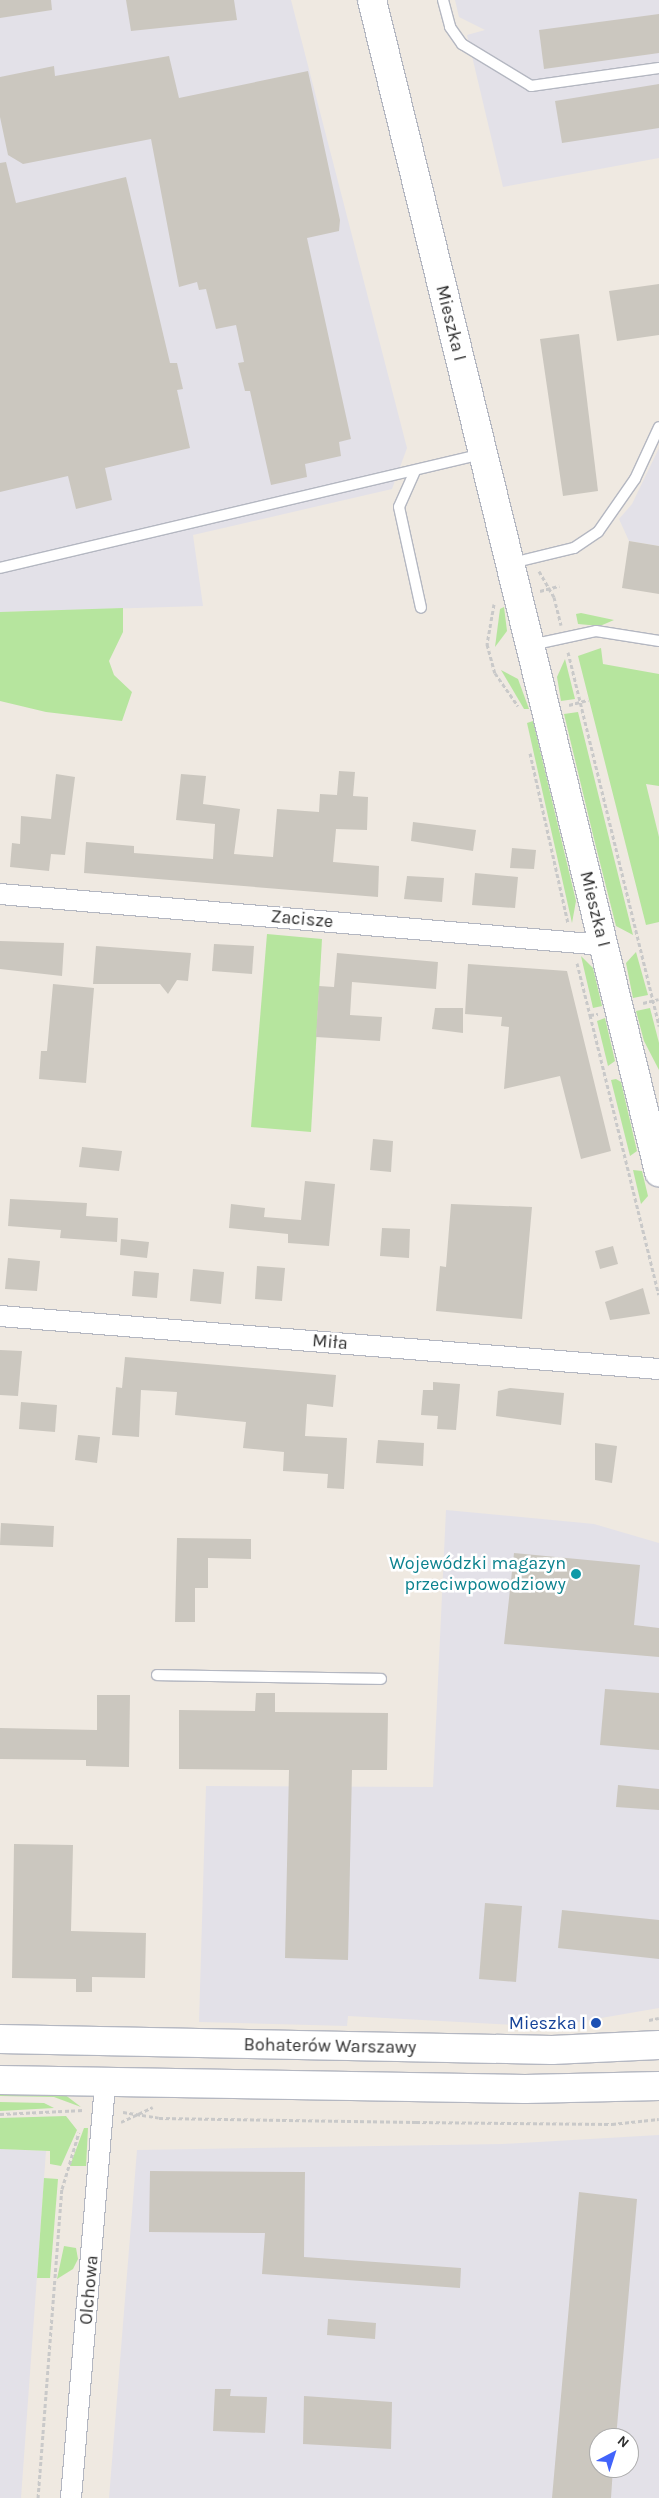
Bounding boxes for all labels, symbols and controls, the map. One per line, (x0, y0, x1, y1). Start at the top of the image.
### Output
street label: Mieszka I (431, 283, 471, 363)
street label: Mieszka I (575, 869, 615, 949)
street label: Zacisze (270, 906, 334, 932)
street label: Miła (311, 1330, 349, 1354)
place label: Wojewódzki magazyn przeciwpowodziowy (389, 1553, 566, 1596)
marker: Wojewódzki magazyn przeciwpowodziowy (570, 1568, 582, 1580)
place label: Mieszka I (509, 2012, 586, 2034)
marker: Mieszka I (590, 2017, 602, 2029)
street label: Bohaterów Warszawy (243, 2034, 417, 2058)
street label: Olchowa (75, 2254, 103, 2326)
north arrow (589, 2428, 639, 2478)
text: N (614, 2432, 633, 2452)

